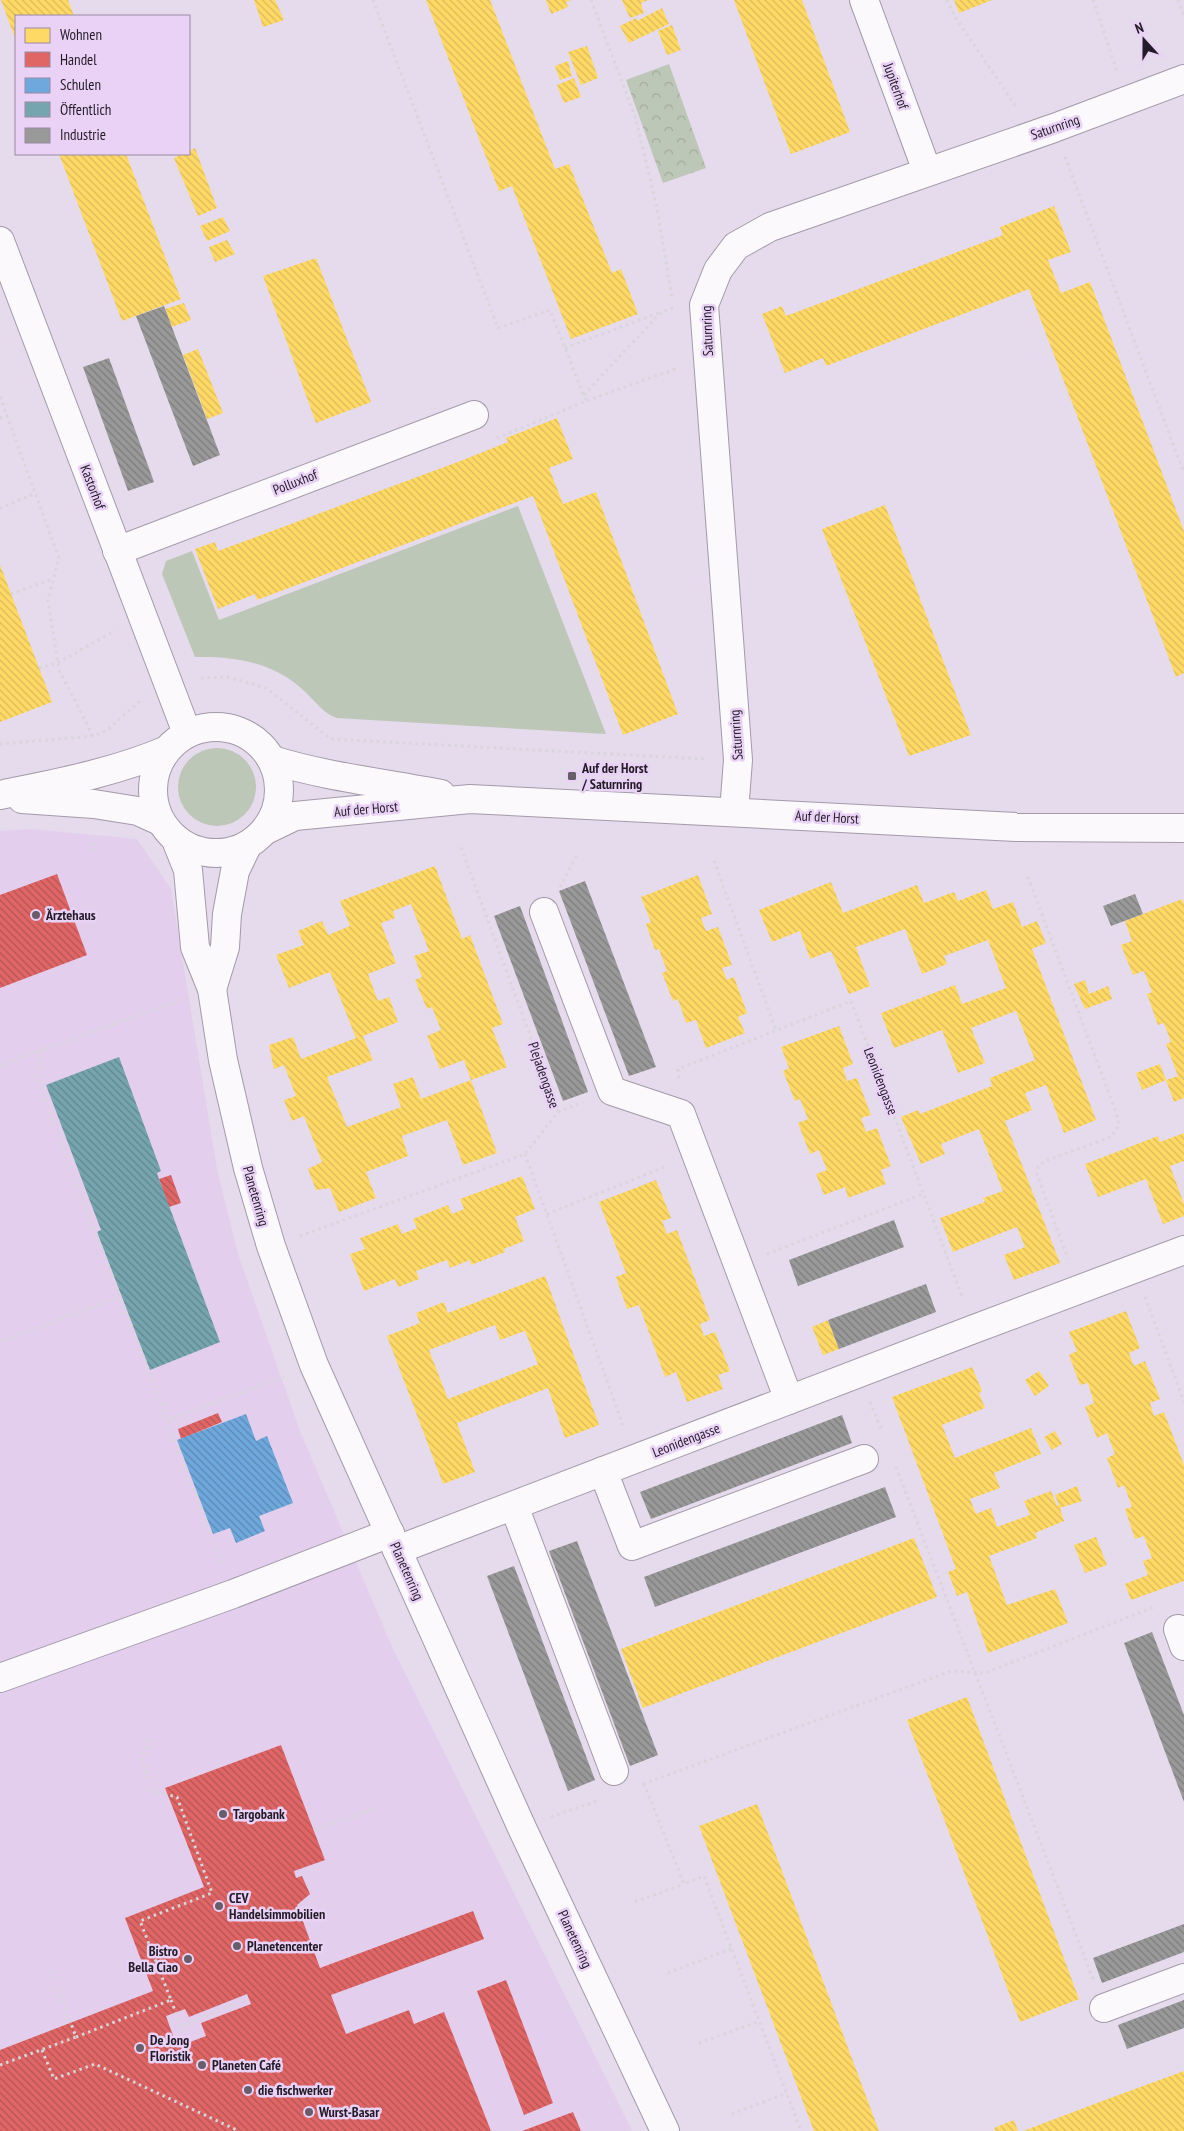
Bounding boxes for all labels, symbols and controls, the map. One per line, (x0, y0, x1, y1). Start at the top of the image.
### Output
legend (15, 15, 190, 155)
north arrow (1119, 15, 1169, 65)
text: N (1133, 18, 1146, 38)
text: Wohnen (60, 25, 102, 44)
text: Handel (60, 50, 97, 69)
street label: Jupiterhof (879, 60, 913, 112)
text: Schulen (60, 75, 101, 94)
text: Öffentlich (60, 100, 111, 119)
street label: Saturnring (1028, 110, 1082, 144)
text: Industrie (60, 125, 106, 144)
street label: Saturnring (697, 305, 717, 357)
street label: Kastorhof (76, 462, 110, 512)
street label: Polluxhof (270, 465, 320, 499)
street label: Saturnring (725, 709, 747, 761)
place label: Auf der Horst / Saturnring (581, 759, 648, 793)
marker: Auf der Horst / Saturnring (566, 770, 578, 782)
street label: Auf der Horst (333, 797, 399, 821)
street label: Auf der Horst (795, 806, 860, 828)
place label: Ärztehaus (45, 906, 96, 924)
marker: Ärztehaus (30, 909, 42, 921)
street label: Plejadengasse (524, 1040, 564, 1111)
street label: Leonidengasse (860, 1045, 902, 1118)
street label: Planetenring (239, 1164, 273, 1228)
street label: Leonidengasse (650, 1419, 723, 1461)
street label: Planetenring (386, 1539, 428, 1603)
place label: Targobank (233, 1805, 285, 1823)
marker: Targobank (217, 1808, 229, 1820)
place label: CEV Handelsimmobilien (229, 1889, 325, 1923)
marker: CEV Handelsimmobilien (213, 1900, 225, 1912)
street label: Planetenring (554, 1907, 596, 1971)
place label: Planetencenter (247, 1937, 324, 1955)
marker: Planetencenter (231, 1940, 243, 1952)
place label: Bistro Bella Ciao (128, 1942, 178, 1976)
marker: Bistro Bella Ciao (182, 1953, 194, 1965)
place label: De Jong Floristik (150, 2031, 191, 2065)
marker: De Jong Floristik (134, 2042, 146, 2054)
place label: Planeten Café (212, 2056, 281, 2074)
marker: Planeten Café (196, 2059, 208, 2071)
place label: die fischwerker (258, 2081, 334, 2099)
marker: die fischwerker (242, 2084, 254, 2096)
place label: Wurst-Basar (318, 2103, 380, 2121)
marker: Wurst-Basar (303, 2106, 315, 2118)

